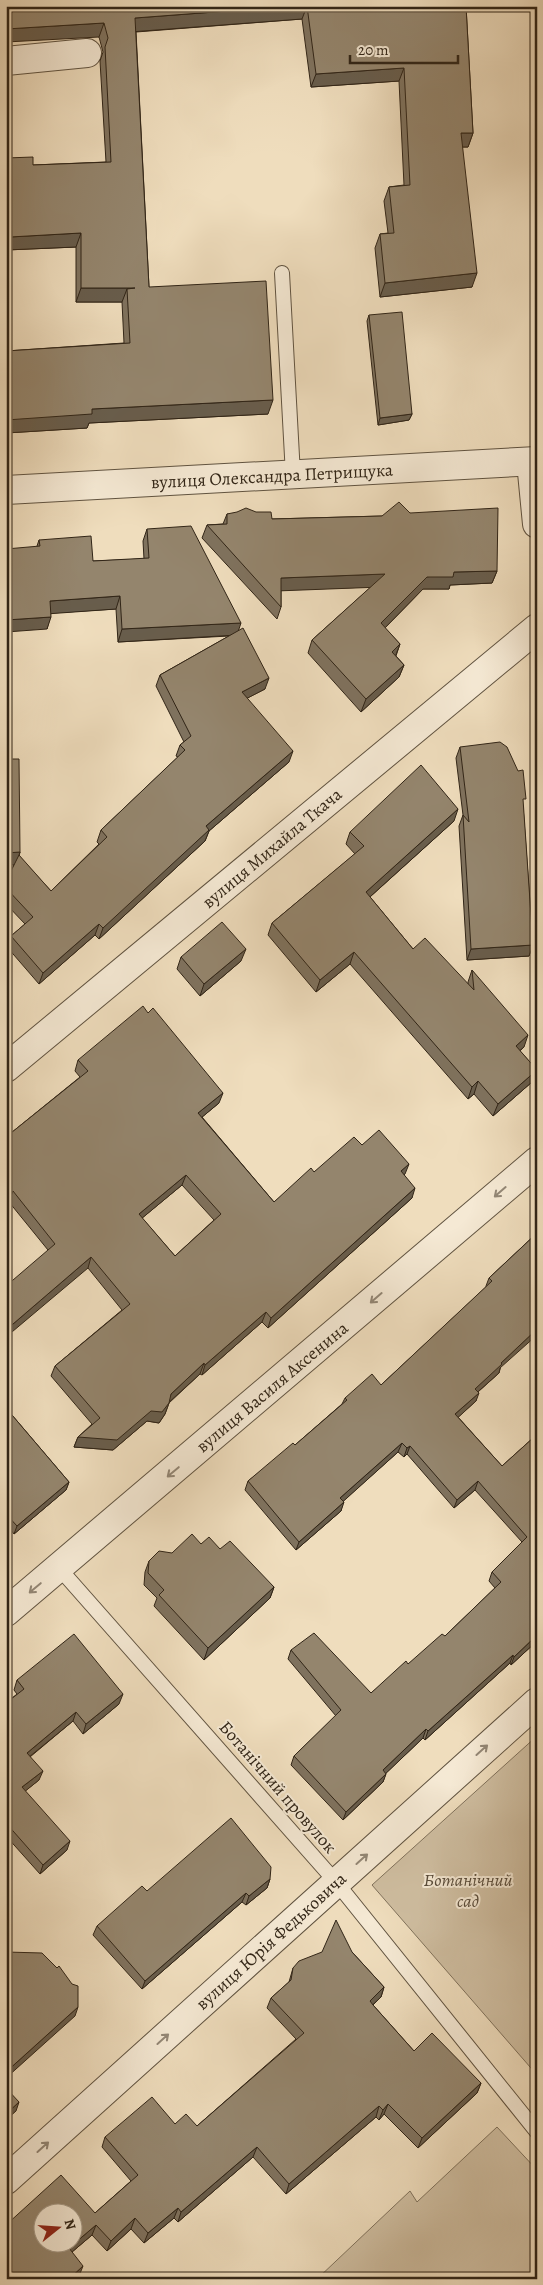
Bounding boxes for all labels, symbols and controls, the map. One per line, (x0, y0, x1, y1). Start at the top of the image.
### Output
scale bar (350, 32, 458, 64)
text: 20 m (358, 40, 389, 60)
street label: вулиця Олександра Петрищука (150, 458, 394, 494)
street label: вулиця Михайла Ткача (197, 782, 348, 914)
one-way arrow (493, 1187, 506, 1198)
one-way arrow (370, 1292, 383, 1304)
street label: вулиця Василя Аксенина (191, 1316, 354, 1458)
one-way arrow (166, 1466, 179, 1477)
one-way arrow (29, 1582, 42, 1594)
street label: Ботанічний провулок (214, 1716, 342, 1858)
one-way arrow (476, 1744, 489, 1756)
one-way arrow (355, 1853, 368, 1865)
street label: вулиця Юрія Федьковича (191, 1866, 352, 2015)
park label: Ботанічний сад (424, 1868, 513, 1913)
one-way arrow (157, 2033, 170, 2045)
one-way arrow (36, 2142, 49, 2153)
north arrow (32, 2202, 82, 2252)
text: N (59, 2217, 81, 2232)

